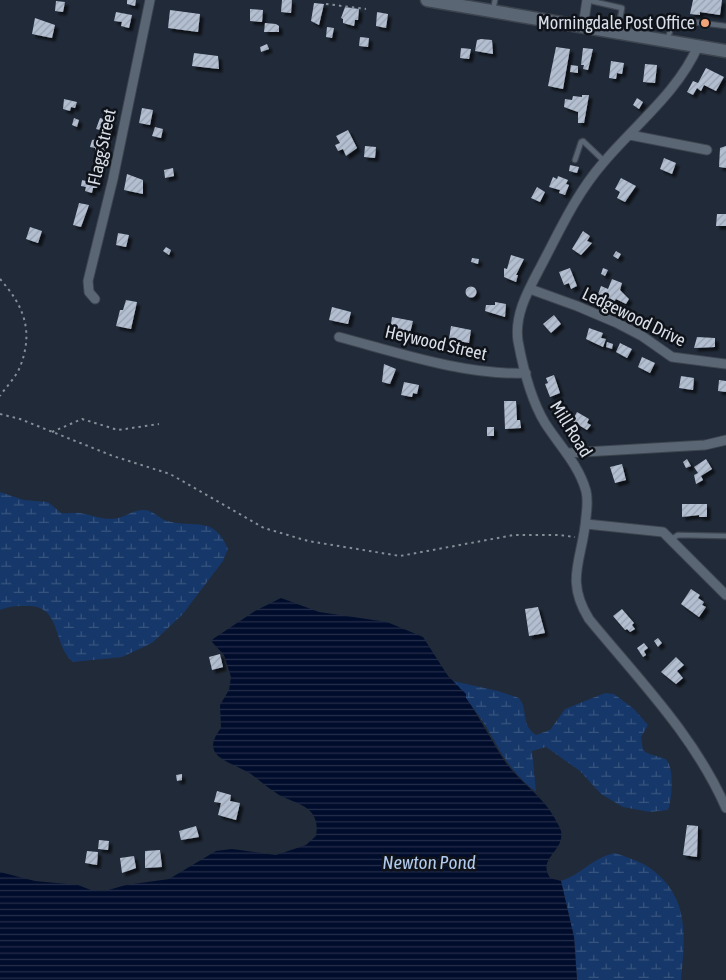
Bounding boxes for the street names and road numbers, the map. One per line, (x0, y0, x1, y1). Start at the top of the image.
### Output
street label: Flagg Street (83, 107, 120, 187)
street label: Ledgewood Drive (579, 282, 689, 351)
street label: Heywood Street (383, 321, 489, 364)
street label: Mill Road (546, 397, 597, 461)

